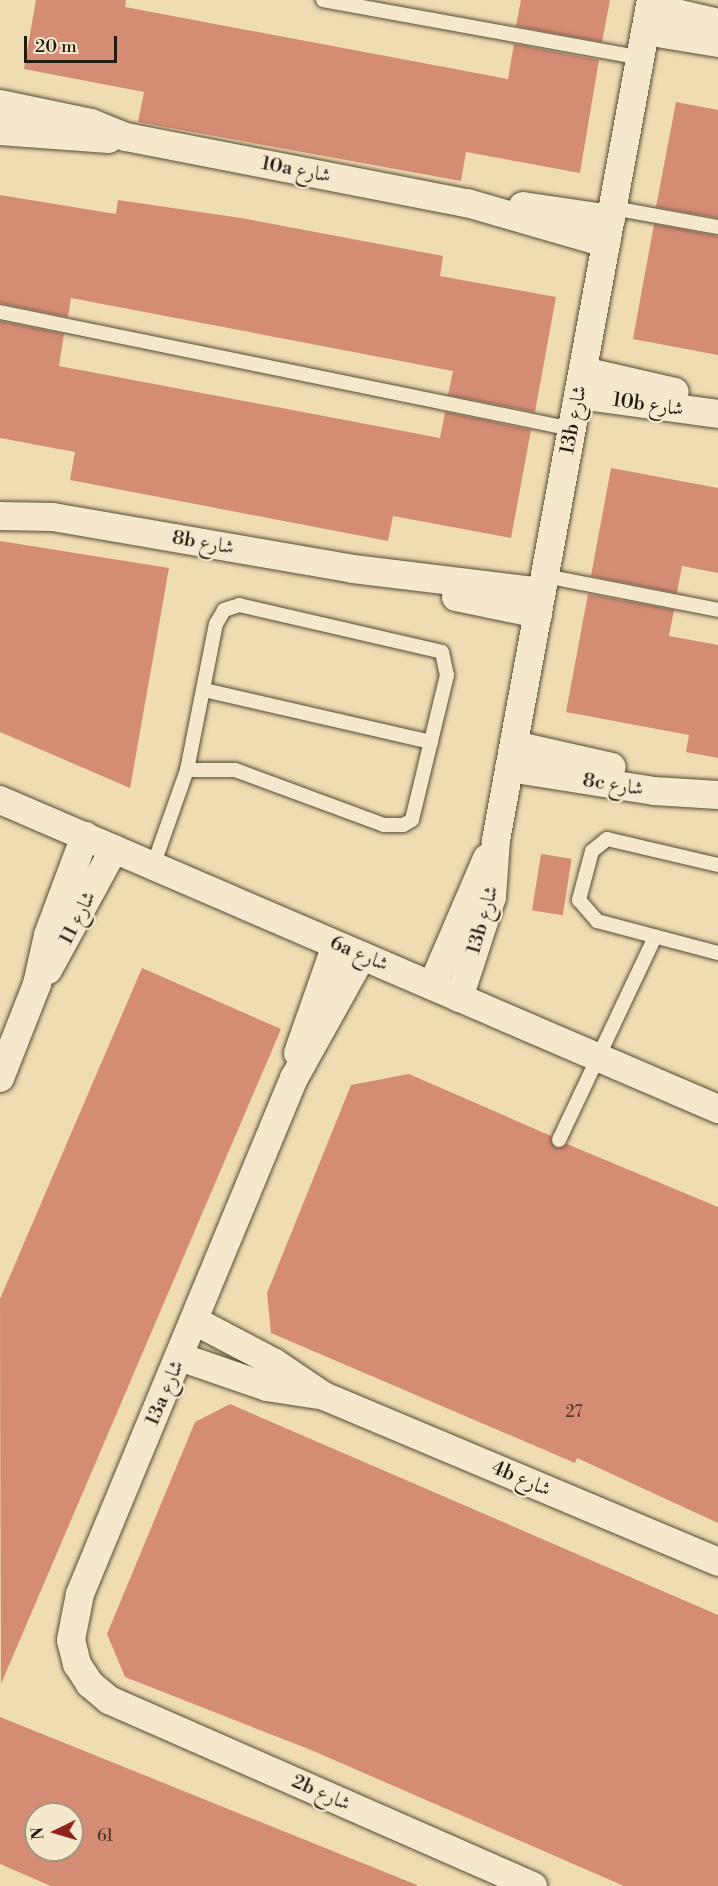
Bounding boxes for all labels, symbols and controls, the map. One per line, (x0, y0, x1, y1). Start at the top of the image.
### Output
scale bar (27, 24, 120, 62)
text: 20 m (35, 35, 77, 58)
street label: 10a شارع (259, 152, 333, 188)
street label: 13b شارع (556, 383, 592, 457)
street label: 10b شارع (611, 388, 685, 422)
street label: 8b شارع (170, 526, 236, 560)
street label: 8c شارع (581, 768, 645, 802)
street label: 13b شارع (462, 883, 504, 957)
street label: شارع 11 (54, 887, 102, 949)
street label: 6a شارع (326, 931, 392, 977)
street label: 13a شارع (141, 1357, 189, 1429)
house number: 27 (565, 1402, 583, 1422)
street label: 4b شارع (488, 1456, 554, 1502)
street label: 2b شارع (288, 1770, 354, 1816)
north arrow (24, 1802, 84, 1862)
text: N (28, 1826, 49, 1841)
house number: 61 (97, 1826, 113, 1846)

